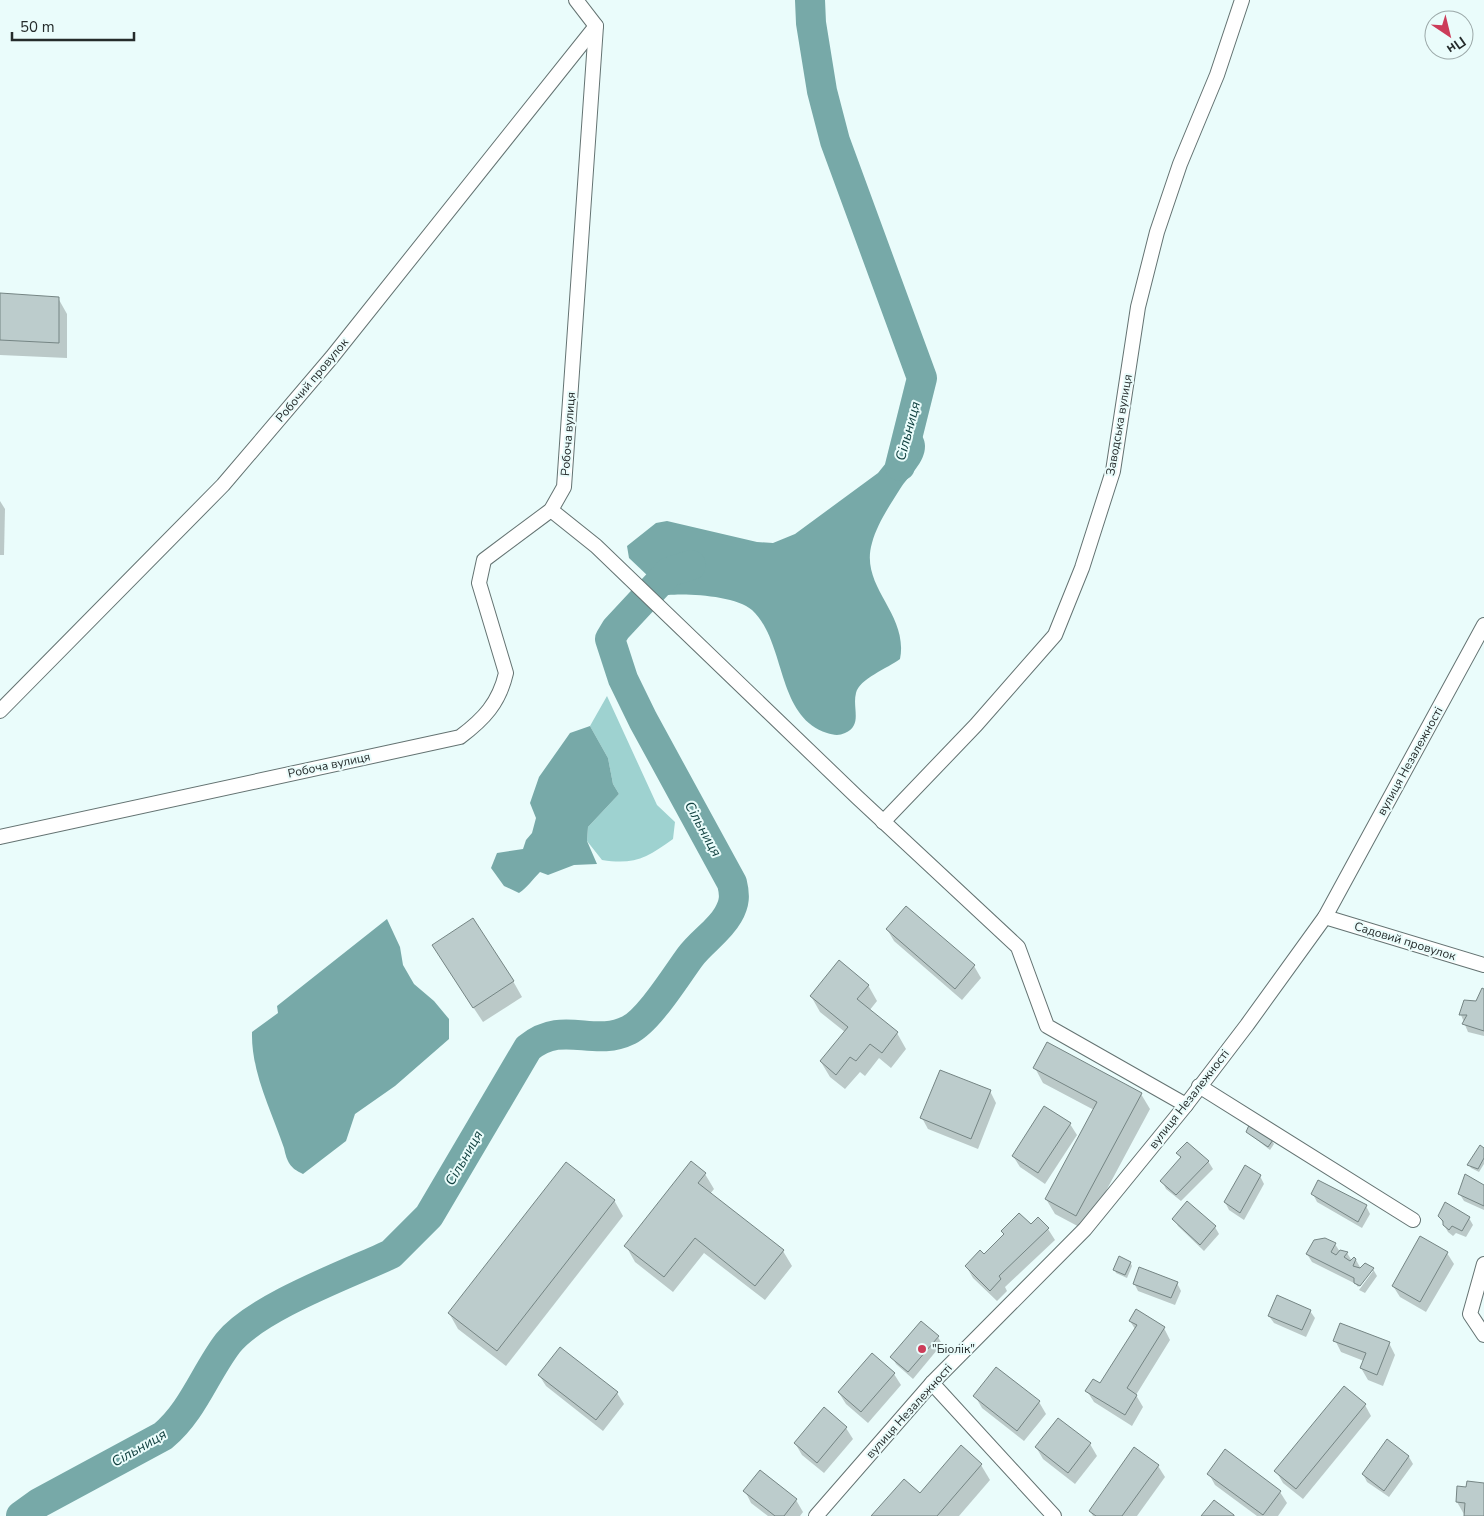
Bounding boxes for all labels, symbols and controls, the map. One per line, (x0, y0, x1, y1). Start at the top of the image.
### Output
scale bar (12, 10, 135, 42)
north arrow (1424, 10, 1474, 60)
text: 50 m (20, 17, 55, 37)
text: Пн (1443, 32, 1470, 59)
street label: Робочий провулок (272, 334, 352, 425)
street label: Заводська вулиця (1102, 373, 1136, 477)
street label: Робоча вулиця (557, 392, 579, 476)
water label: Сільниця (891, 399, 925, 463)
street label: вулиця Незалежності (1373, 704, 1447, 818)
street label: Робоча вулиця (286, 748, 372, 782)
water label: Сільниця (680, 798, 726, 860)
street label: Садовий провулок (1352, 918, 1458, 964)
street label: вулиця Незалежності (1145, 1046, 1233, 1152)
water label: Сільниця (441, 1127, 487, 1189)
place label: "Біолік" (932, 1341, 975, 1357)
marker: "Біолік" (916, 1343, 928, 1355)
street label: вулиця Незалежності (862, 1360, 956, 1462)
water label: Сільниця (108, 1425, 170, 1471)

